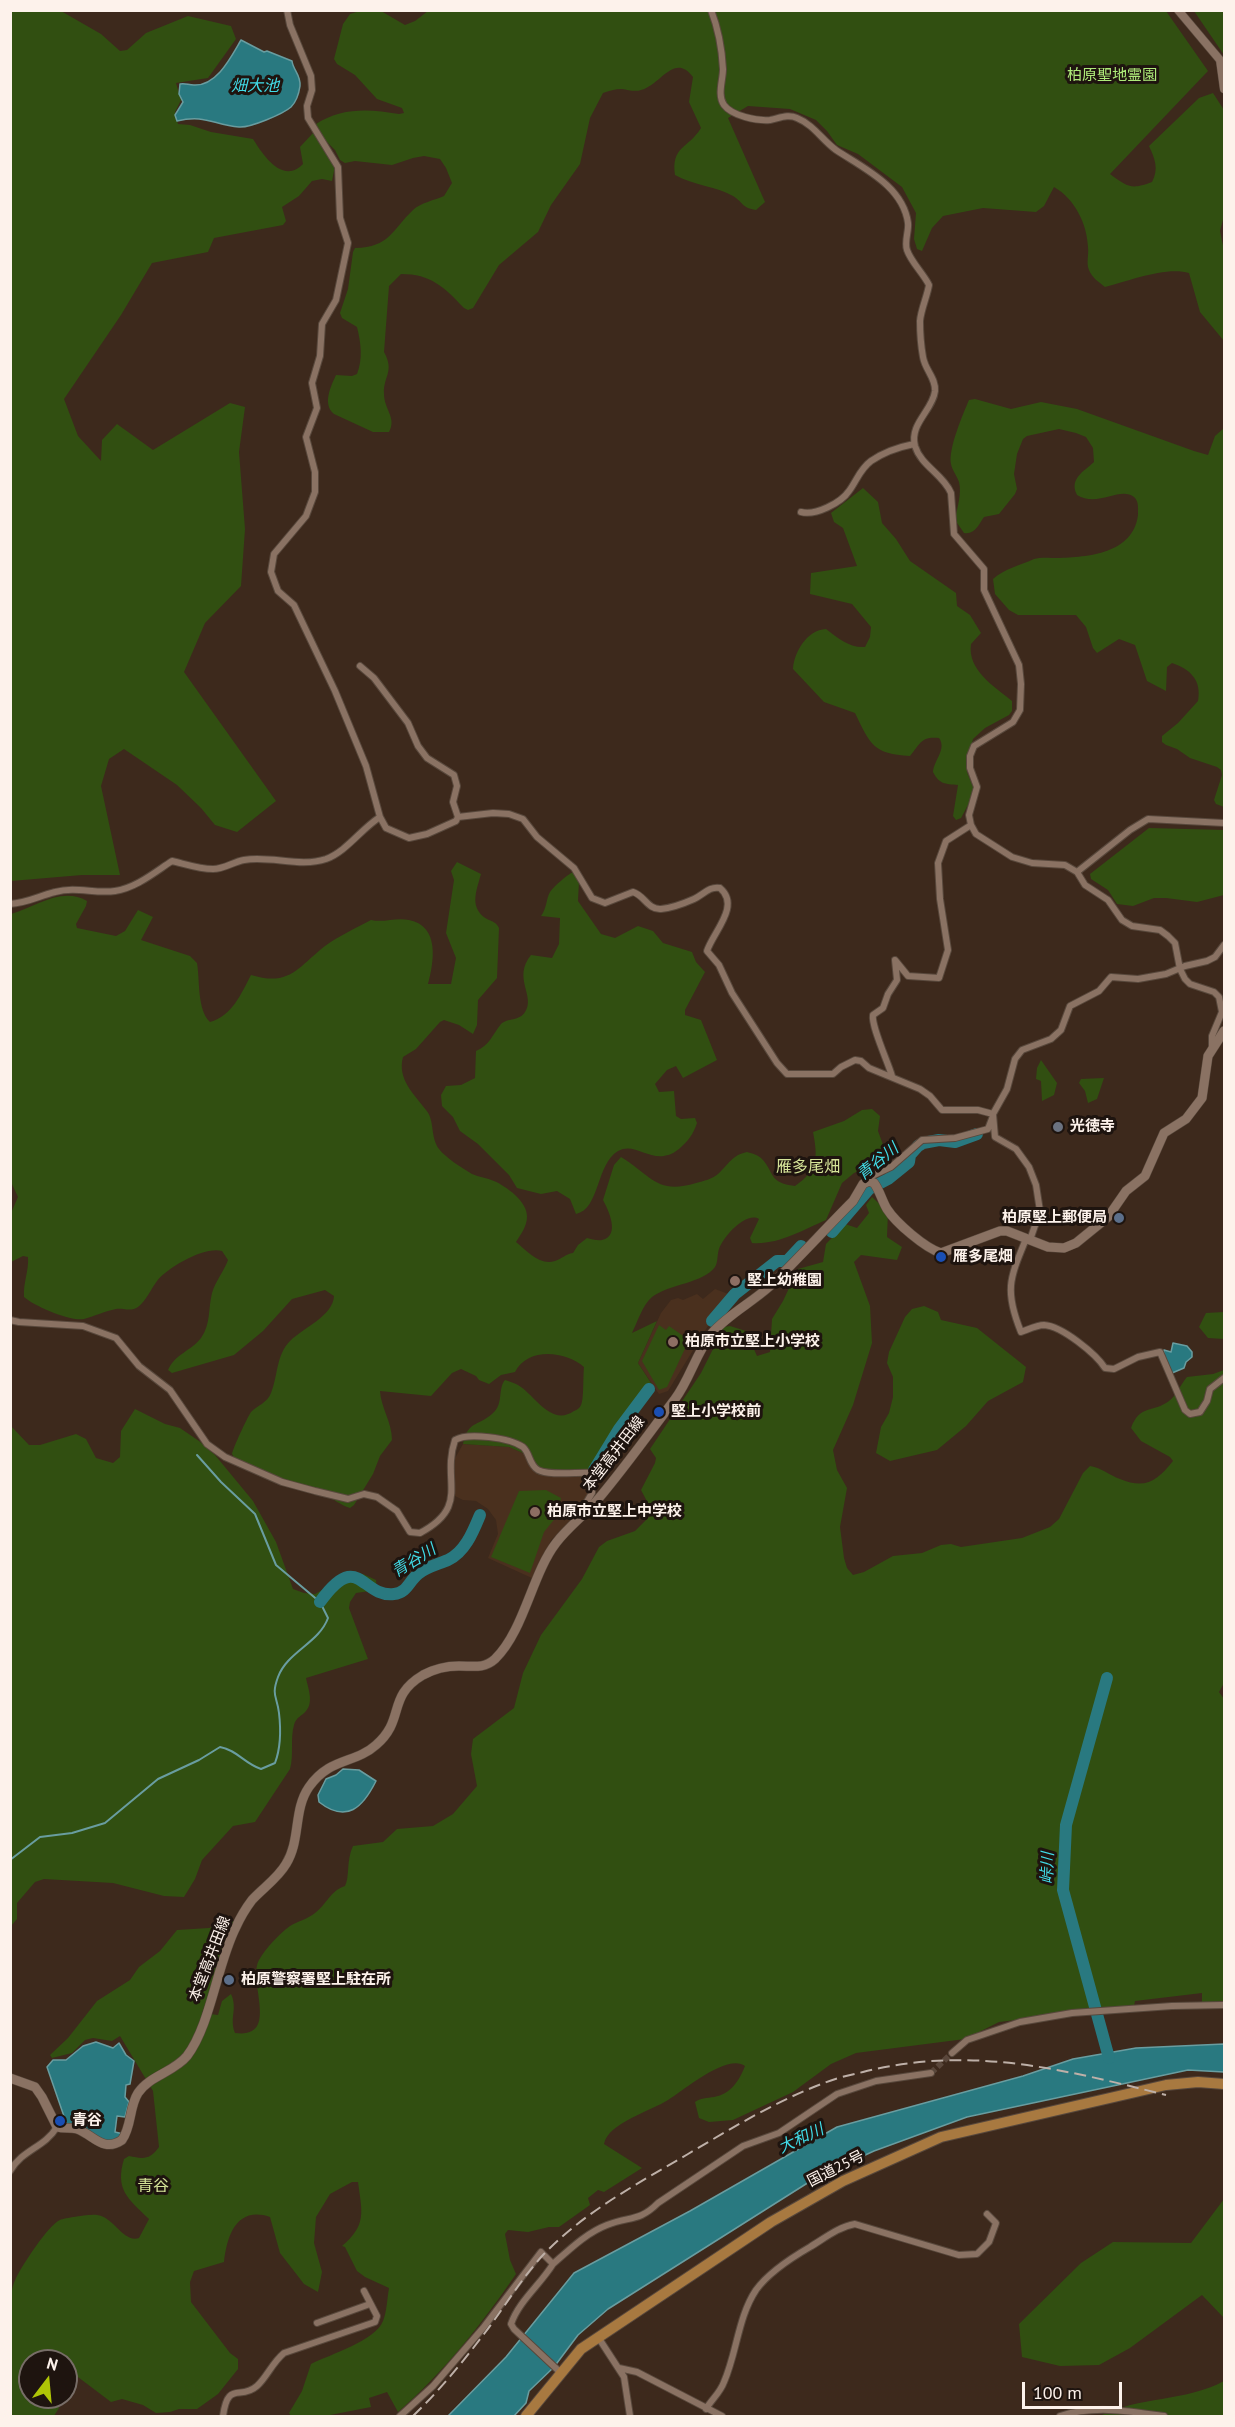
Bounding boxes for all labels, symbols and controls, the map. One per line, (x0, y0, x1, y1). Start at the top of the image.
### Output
park label: 柏原聖地霊園 (1067, 67, 1157, 85)
water label: 畑大池 (231, 76, 279, 96)
place label: 光徳寺 (1070, 1118, 1115, 1136)
marker: 光徳寺 (1051, 1120, 1065, 1134)
water label: 青谷川 (853, 1139, 903, 1185)
district label: 雁多尾畑 (776, 1157, 840, 1177)
place label: 柏原堅上郵便局 (1002, 1209, 1107, 1227)
marker: 柏原堅上郵便局 (1112, 1211, 1126, 1225)
place label: 雁多尾畑 (953, 1248, 1013, 1266)
marker: 雁多尾畑 (934, 1250, 948, 1264)
place label: 堅上幼稚園 (747, 1272, 822, 1290)
marker: 堅上幼稚園 (728, 1274, 742, 1288)
place label: 柏原市立堅上小学校 (685, 1333, 820, 1351)
marker: 柏原市立堅上小学校 (666, 1335, 680, 1349)
place label: 堅上小学校前 (671, 1403, 761, 1421)
marker: 堅上小学校前 (652, 1405, 666, 1419)
street label: 本堂高井田線 (579, 1413, 649, 1495)
place label: 柏原市立堅上中学校 (547, 1503, 682, 1521)
marker: 柏原市立堅上中学校 (528, 1505, 542, 1519)
water label: 青谷川 (389, 1540, 439, 1582)
water label: 峠川 (1038, 1852, 1058, 1884)
street label: 本堂高井田線 (185, 1914, 235, 2004)
place label: 柏原警察署堅上駐在所 (241, 1971, 391, 1989)
marker: 柏原警察署堅上駐在所 (222, 1973, 236, 1987)
place label: 青谷 (72, 2112, 102, 2130)
marker: 青谷 (53, 2114, 67, 2128)
water label: 大和川 (775, 2120, 827, 2158)
street label: 国道25号 (805, 2147, 867, 2191)
district label: 青谷 (137, 2176, 169, 2196)
north arrow (18, 2349, 78, 2409)
text: N (45, 2353, 60, 2375)
scale bar (1025, 2370, 1126, 2408)
text: 100 m (1033, 2381, 1082, 2404)

